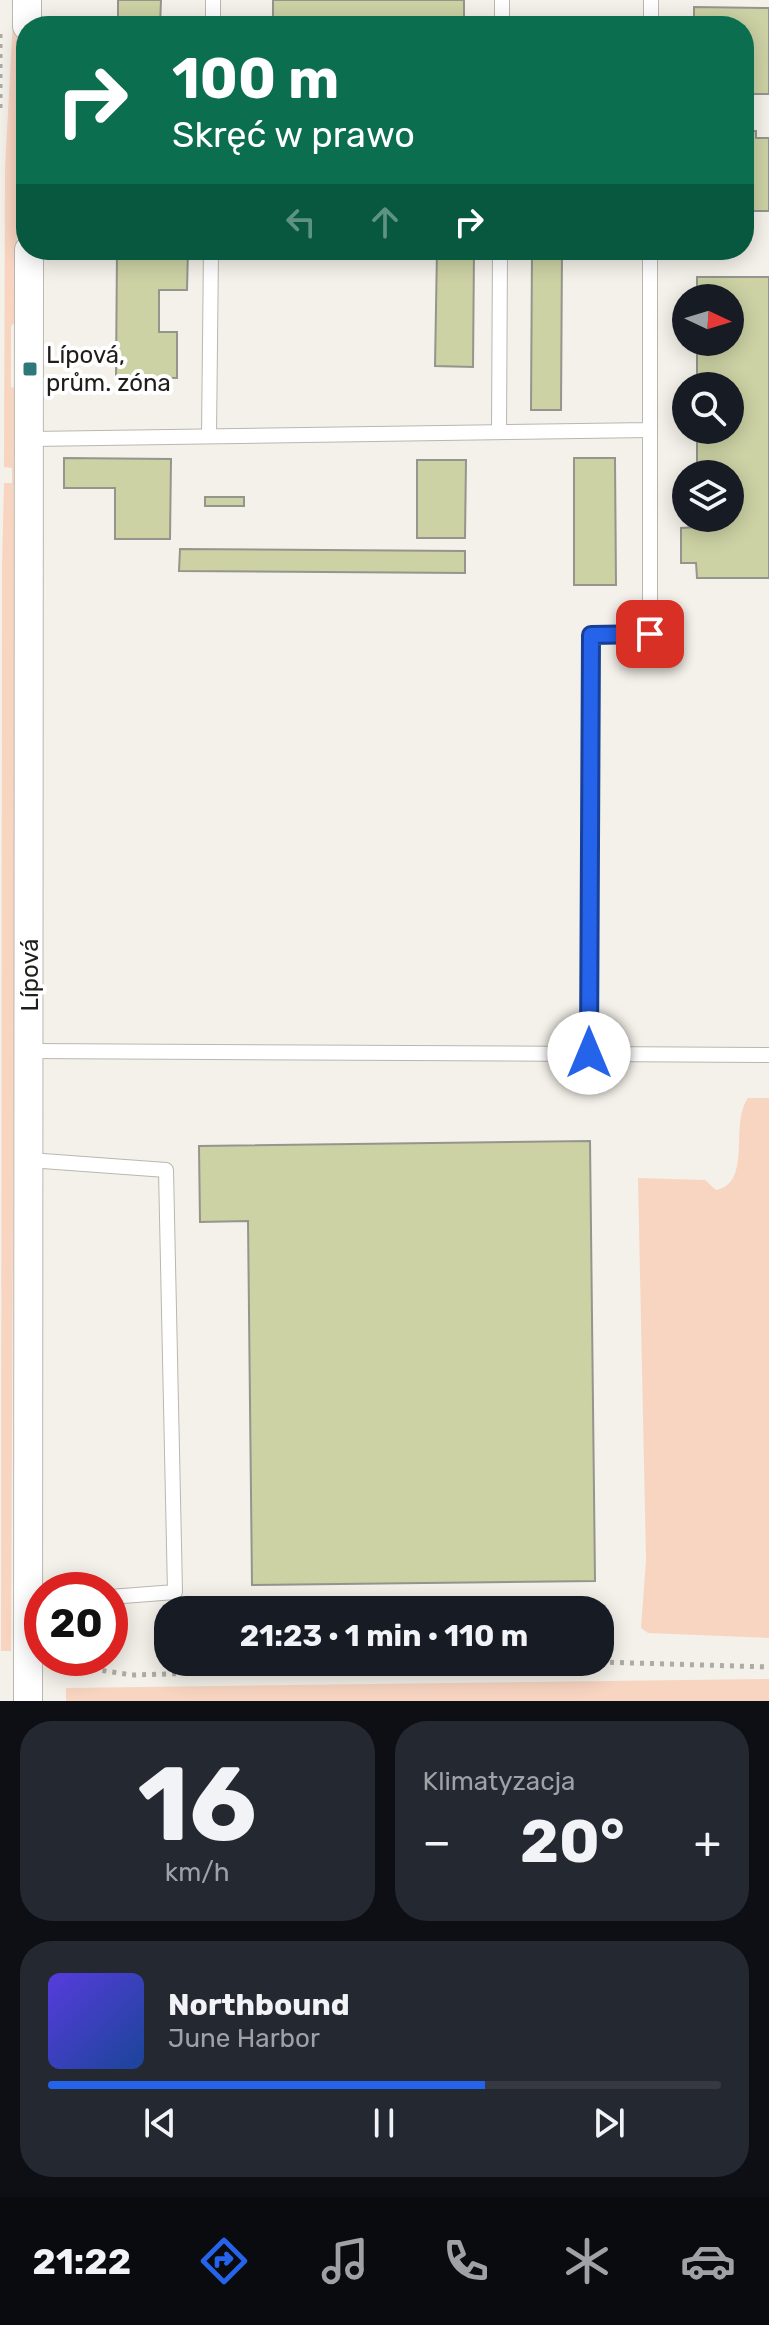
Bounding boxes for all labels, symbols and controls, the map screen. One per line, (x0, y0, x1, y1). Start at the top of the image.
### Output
text: 100 m (172, 46, 339, 112)
icon: right (40, 48, 144, 152)
text: Skręć w prawo (172, 113, 415, 156)
icon: left (279, 200, 323, 244)
icon: ahead (363, 200, 407, 244)
icon: right (447, 200, 491, 244)
north arrow (672, 284, 744, 356)
map controls (672, 284, 744, 532)
place label: Lípová, prům. zóna (46, 341, 171, 397)
marker: Lípová, prům. zóna (21, 360, 39, 378)
button: search (672, 372, 744, 444)
button: layers (672, 460, 744, 532)
pin (616, 600, 684, 668)
icon: arrive (628, 612, 672, 656)
street label: Lípová (16, 938, 44, 1012)
position arrow (547, 1011, 631, 1095)
speed limit sign: 20 (24, 1572, 128, 1676)
text: 21:23 · 1 min · 110 m (240, 1618, 528, 1654)
text: 16 (138, 1743, 257, 1866)
text: Klimatyzacja (423, 1766, 575, 1797)
text: 20° (520, 1806, 625, 1877)
text: − (423, 1816, 451, 1868)
text: + (694, 1816, 721, 1868)
text: km/h (165, 1857, 230, 1888)
text: Northbound (168, 1987, 350, 2023)
text: June Harbor (168, 2023, 320, 2054)
icon: previous (138, 2101, 182, 2145)
icon: pause (362, 2101, 406, 2145)
icon: next (587, 2101, 631, 2145)
icon: directions (196, 2233, 252, 2289)
icon: music (317, 2233, 373, 2289)
icon: phone (438, 2233, 494, 2289)
icon: climate (559, 2233, 615, 2289)
icon: car (680, 2233, 736, 2289)
text: 21:22 (33, 2240, 131, 2283)

